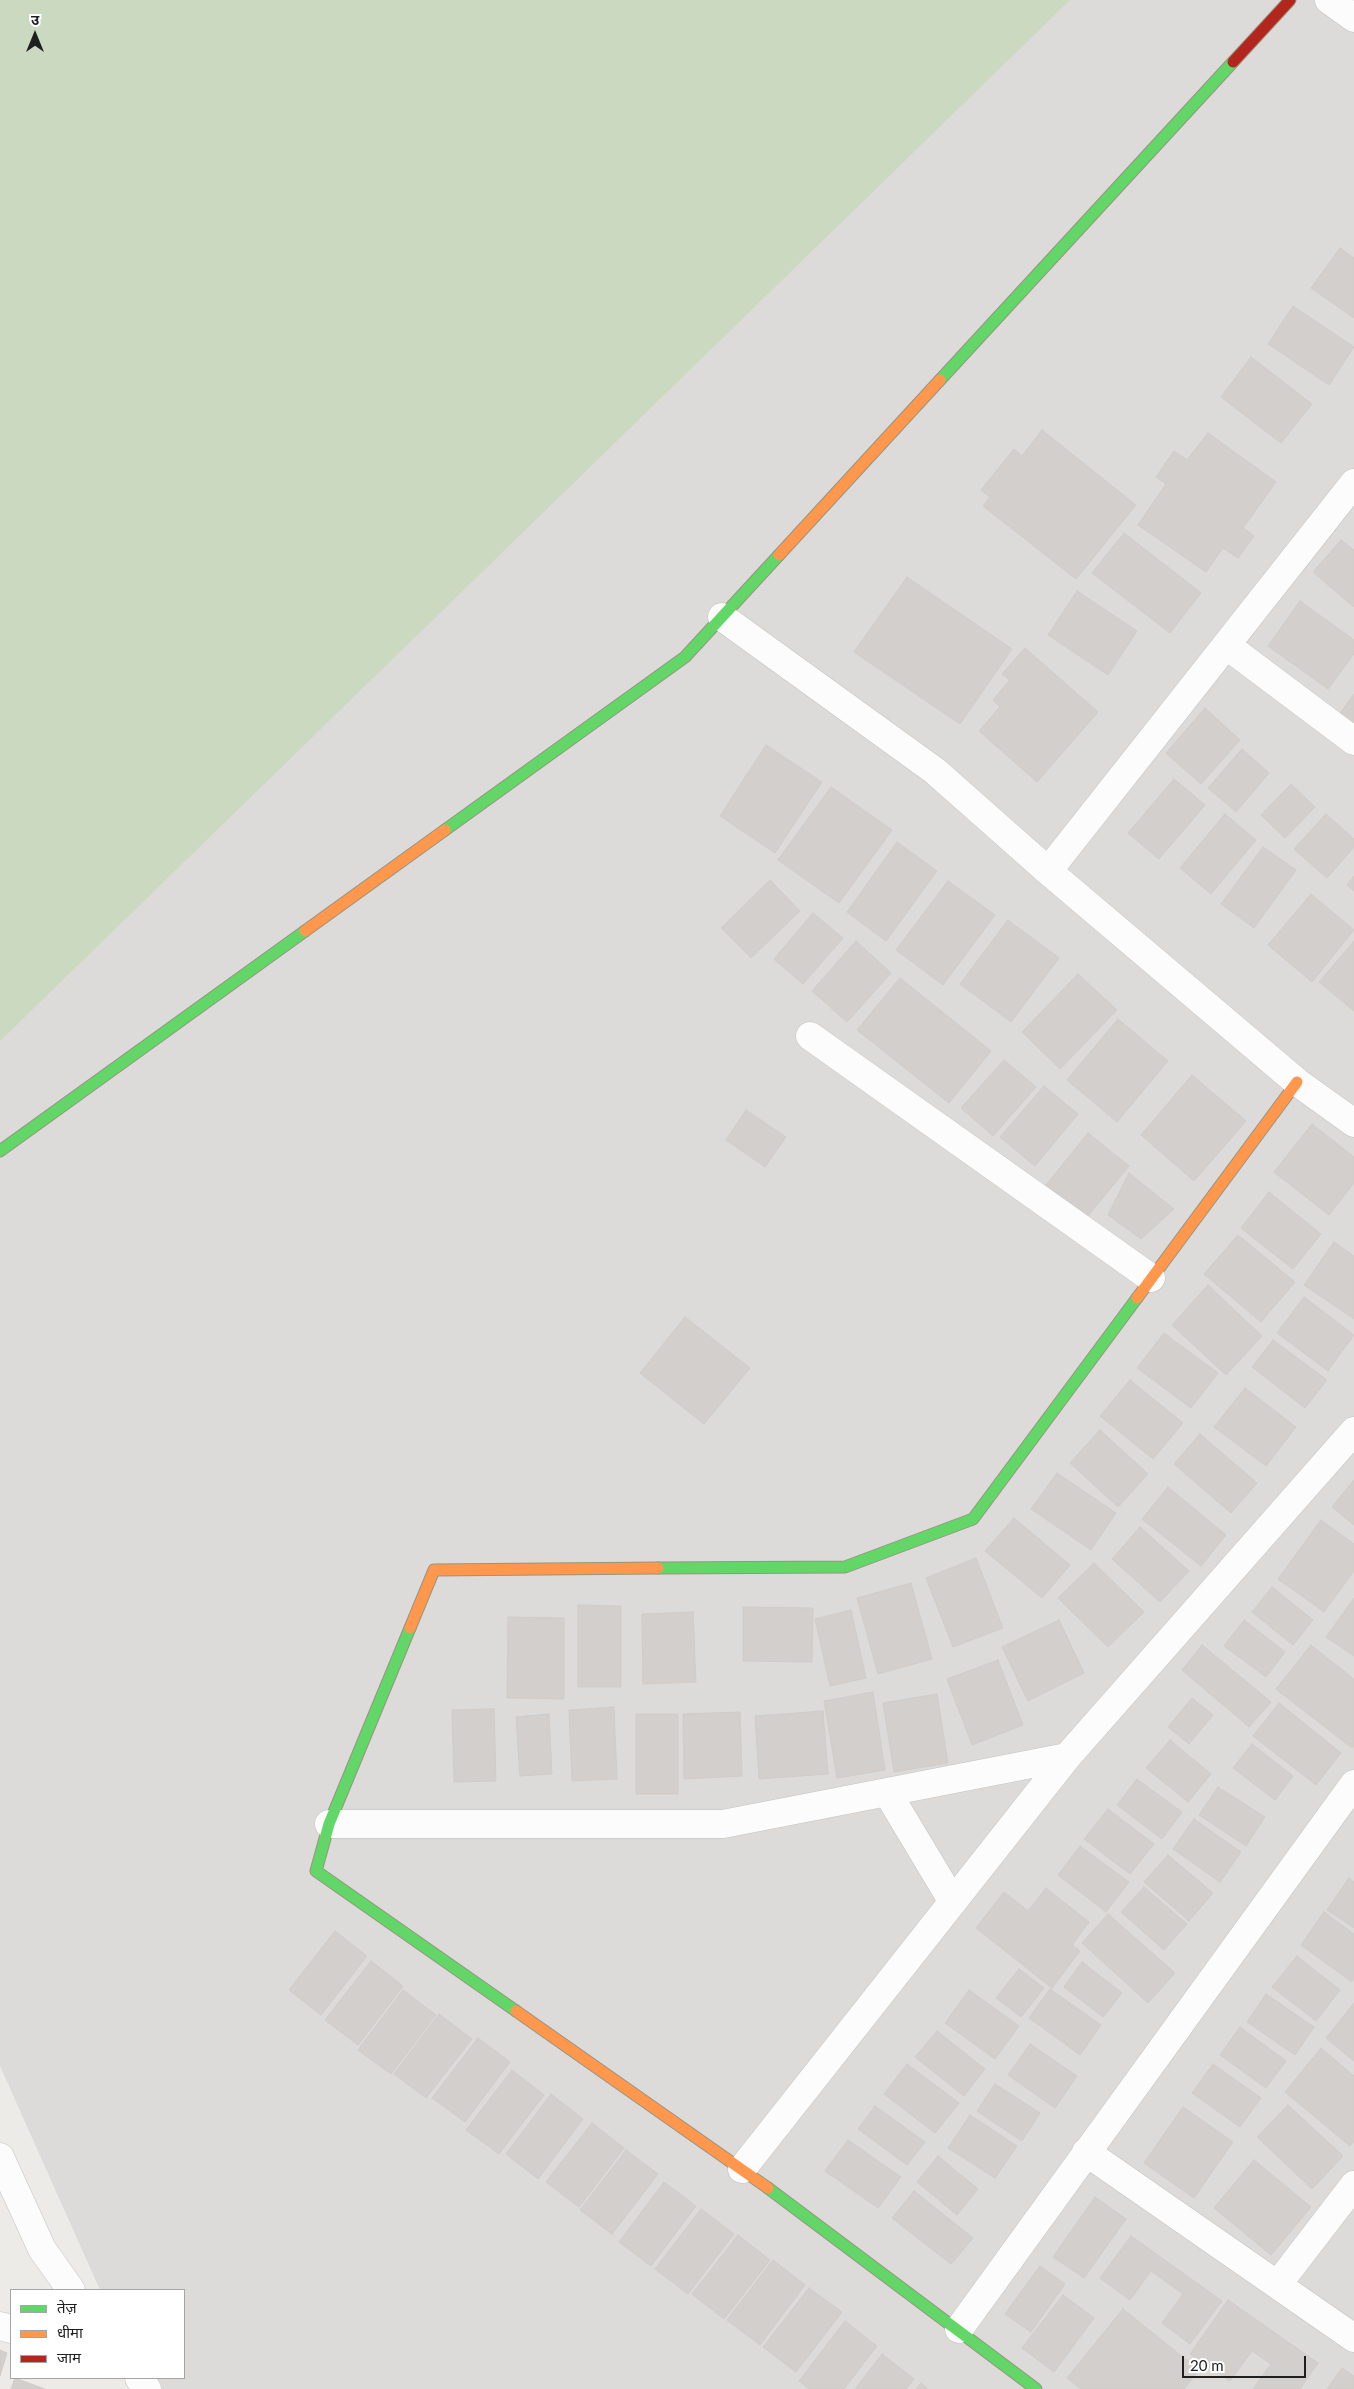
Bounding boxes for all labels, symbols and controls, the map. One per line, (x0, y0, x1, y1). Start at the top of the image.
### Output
north arrow (10, 10, 60, 60)
text: उ (31, 11, 39, 28)
legend (10, 2289, 185, 2379)
text: तेज़ (57, 2298, 77, 2316)
text: धीमा (57, 2323, 83, 2341)
scale bar (1184, 2346, 1308, 2378)
text: जाम (57, 2348, 81, 2366)
text: 20 m (1190, 2356, 1224, 2374)

